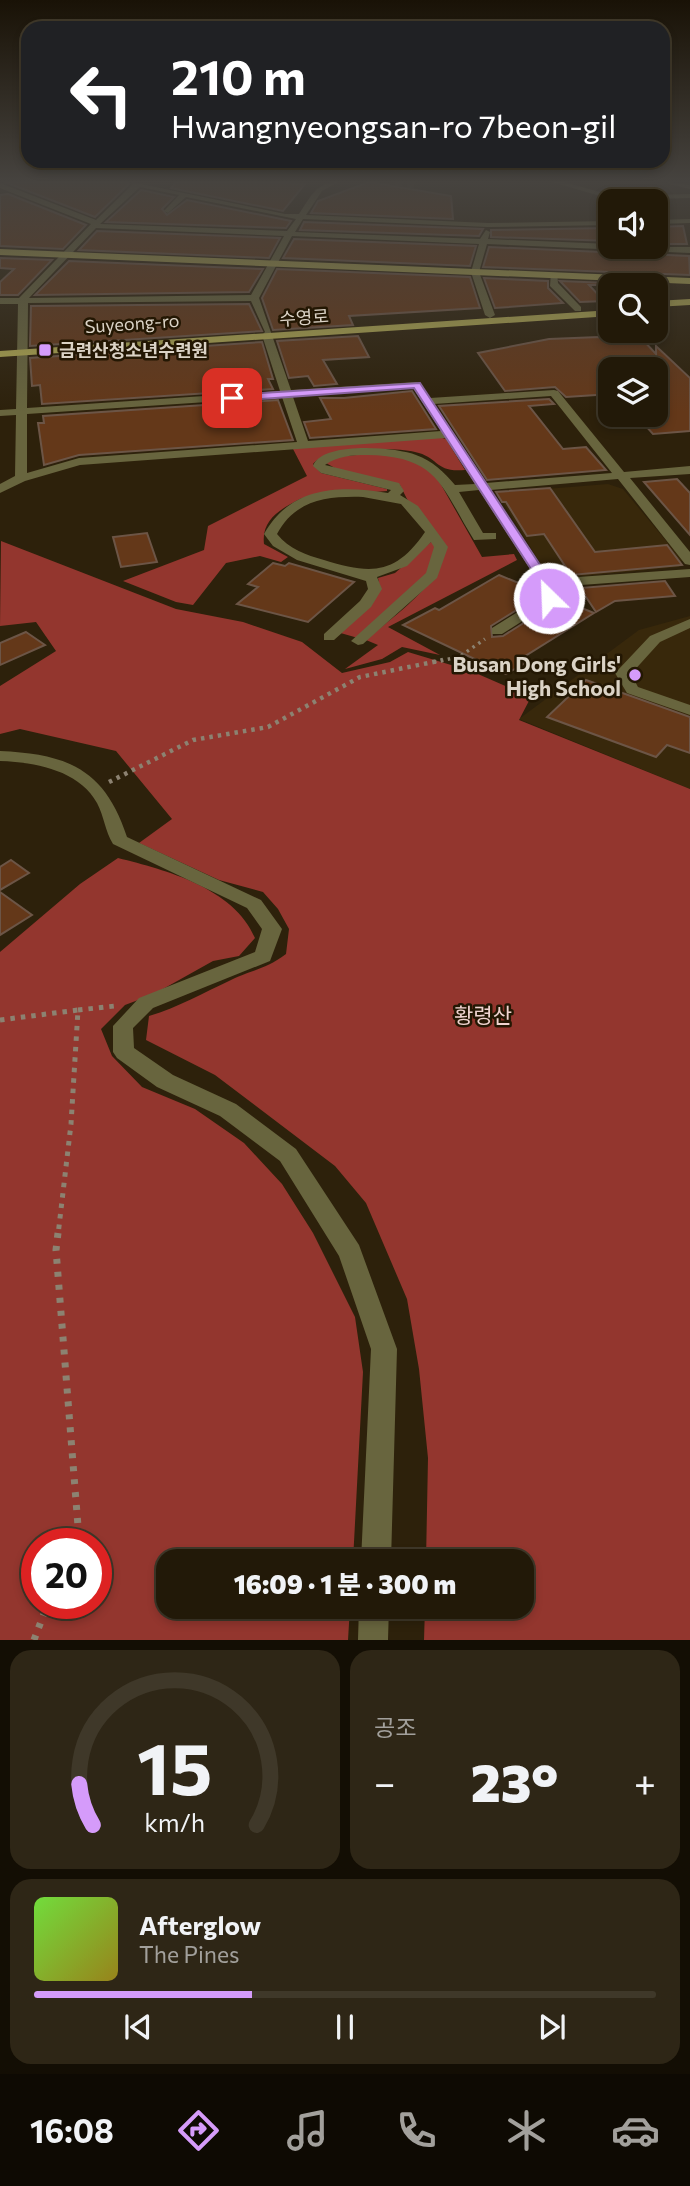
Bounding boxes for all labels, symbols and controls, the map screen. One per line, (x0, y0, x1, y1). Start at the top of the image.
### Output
text: 210 m (171, 45, 306, 105)
icon: left (56, 49, 147, 140)
text: Hwangnyeongsan-ro 7beon-gil (171, 105, 616, 145)
map controls (598, 189, 668, 427)
button: sound (598, 189, 668, 259)
button: search (598, 273, 668, 343)
street label: 수영로 (278, 304, 330, 330)
street label: Suyeong-ro (84, 309, 180, 337)
place label: 금련산청소년수련원 (59, 339, 208, 361)
marker: 금련산청소년수련원 (37, 342, 53, 358)
button: layers (598, 357, 668, 427)
pin (202, 368, 262, 428)
icon: arrive (213, 379, 251, 417)
position arrow (512, 561, 586, 635)
place label: Busan Dong Girls' High School (452, 651, 621, 700)
marker: Busan Dong Girls' High School (627, 667, 643, 683)
park label: 황령산 (454, 1002, 512, 1027)
speed limit sign: 20 (21, 1528, 112, 1619)
text: 16:09 · 1 분 · 300 m (234, 1568, 456, 1599)
text: 공조 (374, 1713, 416, 1741)
text: 15 (137, 1722, 213, 1811)
text: 23° (471, 1749, 558, 1813)
text: − (374, 1758, 396, 1805)
text: + (634, 1758, 656, 1805)
text: km/h (145, 1807, 205, 1837)
text: Afterglow (139, 1909, 261, 1940)
text: The Pines (139, 1940, 240, 1968)
icon: previous (119, 2008, 157, 2046)
icon: pause (326, 2008, 364, 2046)
icon: next (533, 2008, 571, 2046)
icon: directions (174, 2106, 223, 2155)
icon: music (283, 2106, 332, 2155)
icon: phone (392, 2106, 441, 2155)
icon: climate (502, 2106, 551, 2155)
icon: car (611, 2106, 660, 2155)
text: 16:08 (30, 2110, 114, 2150)

